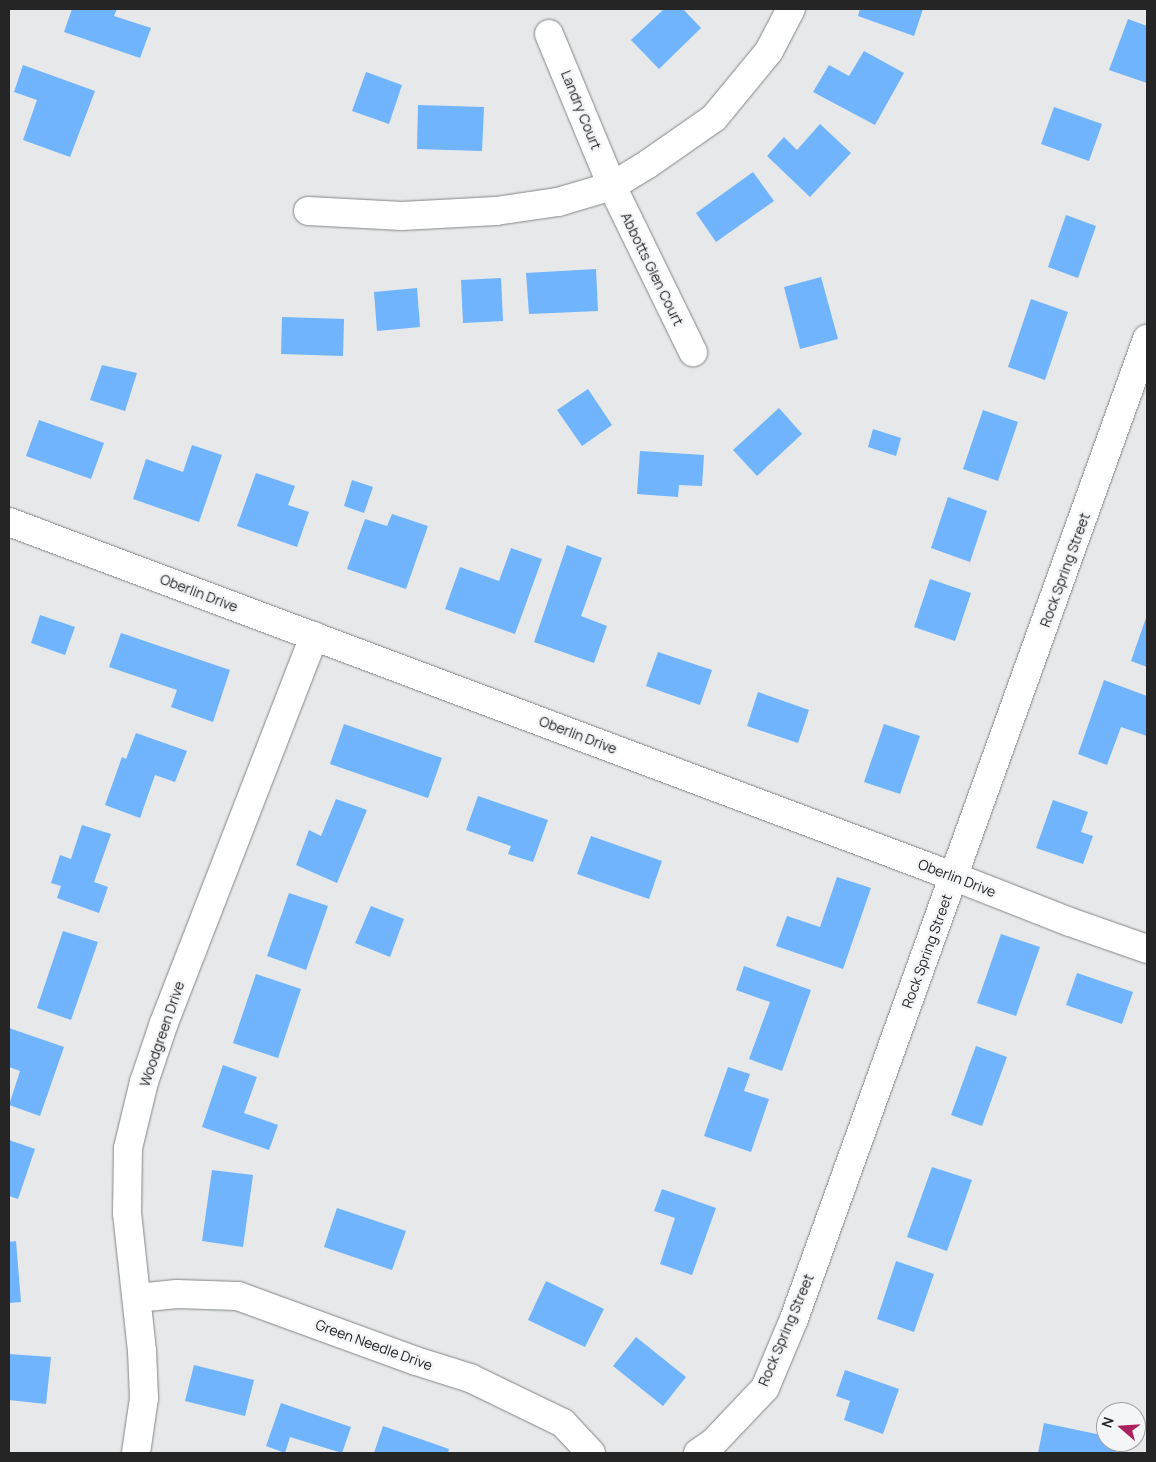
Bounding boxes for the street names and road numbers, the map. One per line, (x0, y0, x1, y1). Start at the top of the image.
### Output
street label: Landry Court (557, 68, 605, 152)
street label: Abbotts Glen Court (617, 210, 687, 328)
street label: Rock Spring Street (1037, 511, 1093, 629)
street label: Oberlin Drive (158, 570, 240, 616)
street label: Oberlin Drive (537, 712, 619, 758)
street label: Oberlin Drive (916, 855, 998, 901)
street label: Rock Spring Street (899, 892, 955, 1010)
street label: Woodgreen Drive (136, 979, 188, 1089)
street label: Rock Spring Street (755, 1271, 817, 1389)
street label: Green Needle Drive (313, 1316, 435, 1374)

